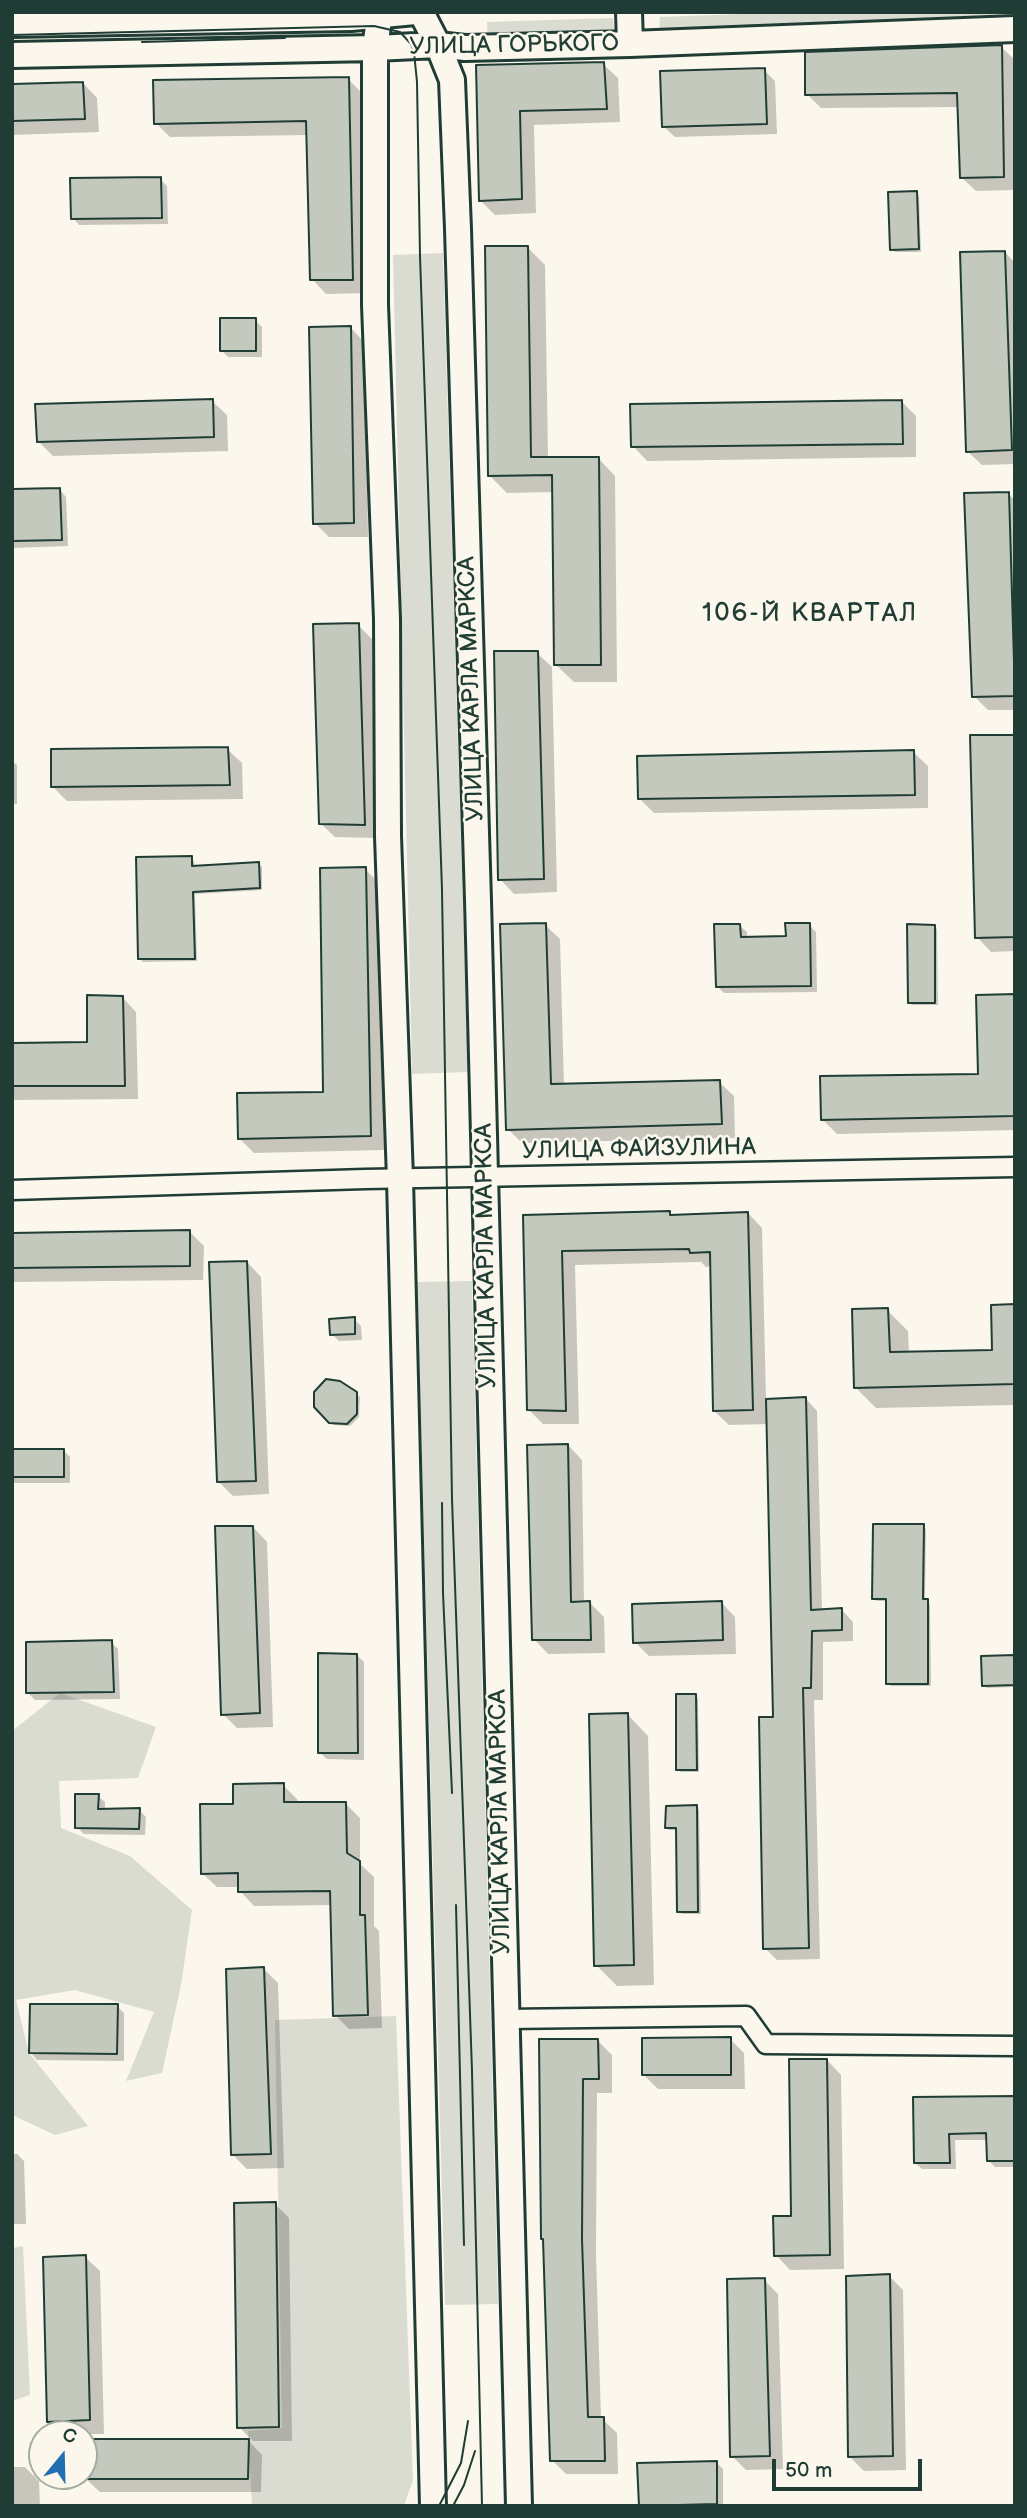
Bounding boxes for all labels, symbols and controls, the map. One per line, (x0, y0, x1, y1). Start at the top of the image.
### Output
street label: УЛИЦА ГОРЬКОГО (409, 30, 619, 62)
street label: УЛИЦА КАРЛА МАРКСА (453, 556, 491, 822)
district label: 106-Й КВАРТАЛ (704, 598, 916, 630)
street label: УЛИЦА КАРЛА МАРКСА (470, 1123, 504, 1389)
street label: УЛИЦА ФАЙЗУЛИНА (522, 1134, 756, 1166)
street label: УЛИЦА КАРЛА МАРКСА (484, 1689, 518, 1955)
north arrow (28, 2420, 98, 2490)
text: С (59, 2424, 79, 2450)
scale bar (775, 2444, 926, 2488)
text: 50 m (785, 2458, 832, 2483)

